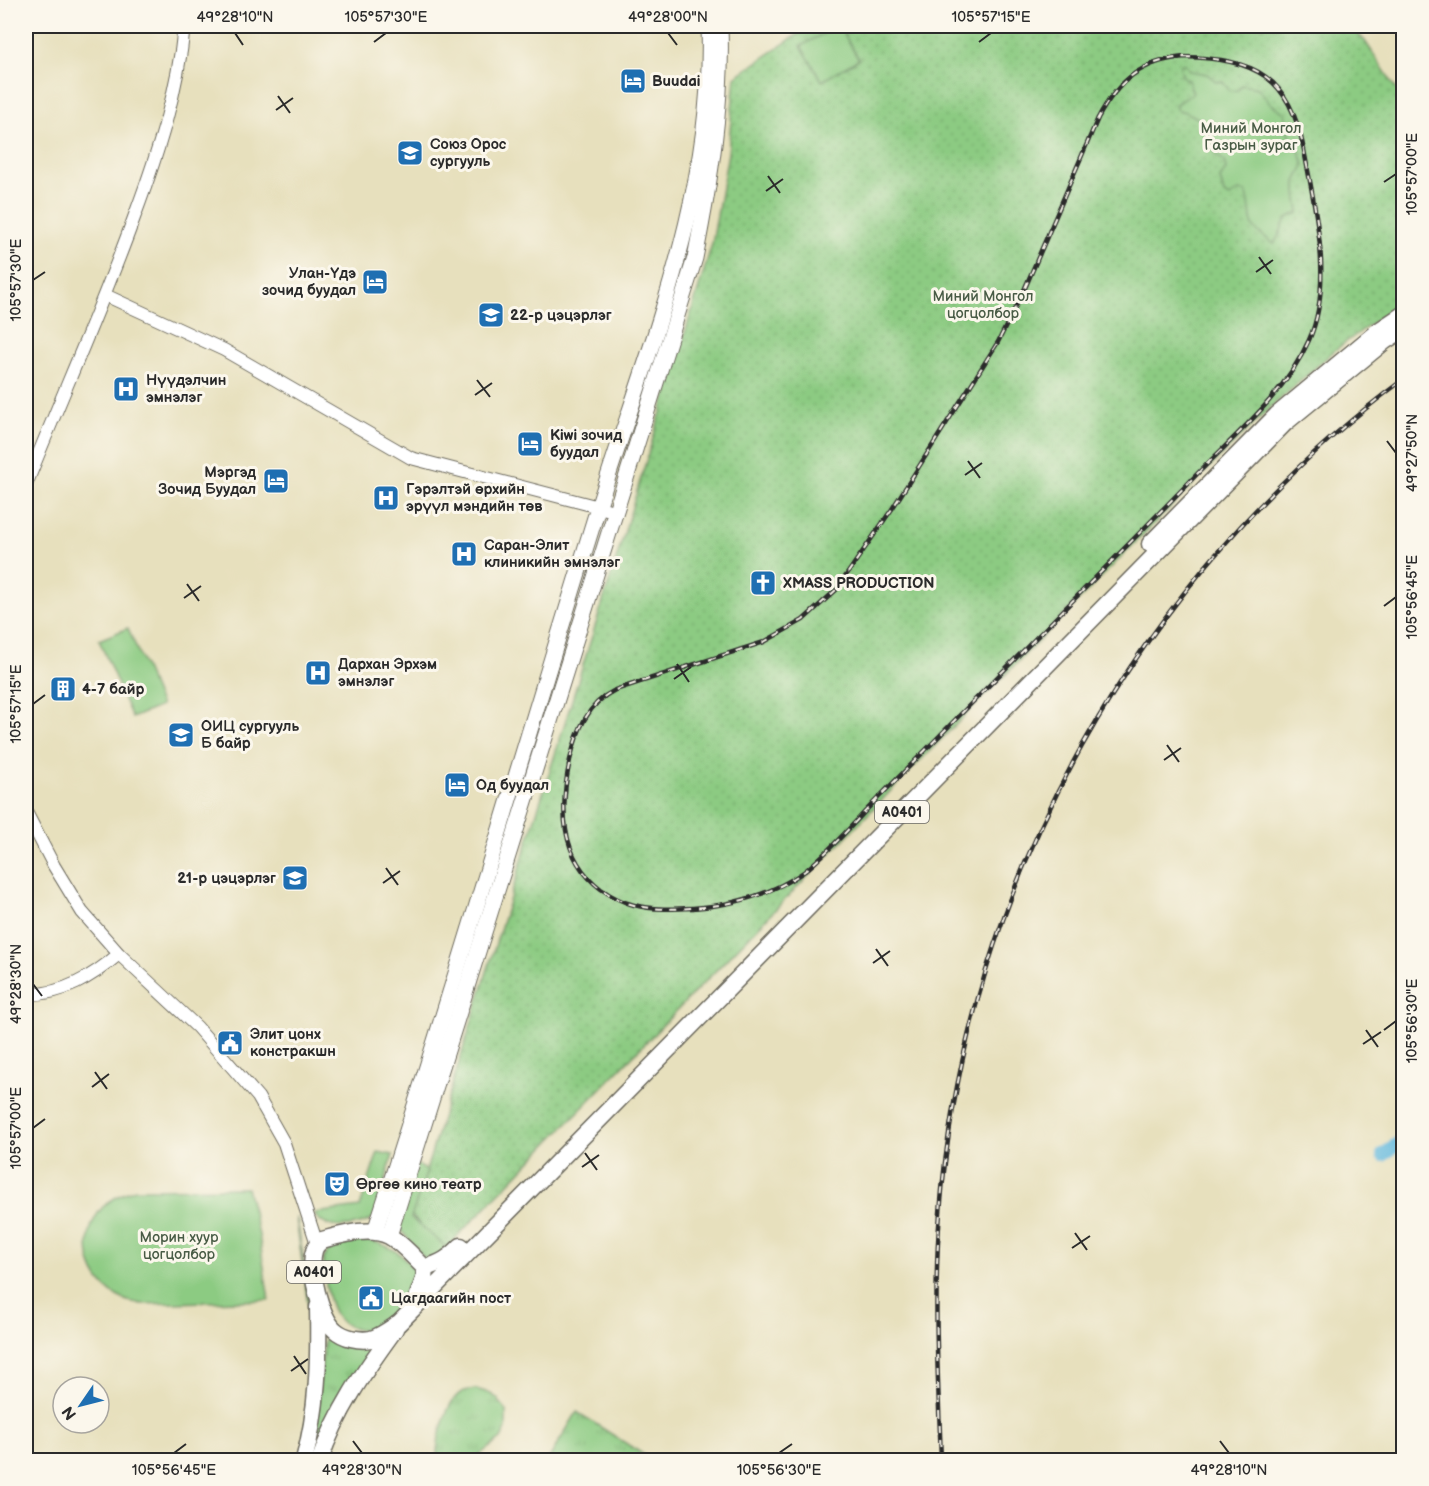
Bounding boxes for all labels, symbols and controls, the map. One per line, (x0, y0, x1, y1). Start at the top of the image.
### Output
text: 49°28'10"N (196, 8, 274, 27)
text: 105°57'30"E (345, 8, 428, 27)
text: 49°28'00"N (628, 8, 708, 27)
text: 105°57'15"E (951, 8, 1031, 27)
hotel icon: Buudai (618, 66, 648, 96)
place label: Buudai (652, 72, 700, 91)
park label: Миний Монгол Газрын зураг (1201, 119, 1301, 155)
text: 105°57'00"E (1403, 133, 1422, 215)
place label: Союз Орос сургууль (430, 135, 507, 171)
school or university icon: Союз Орос сургууль (395, 138, 425, 168)
text: 105°57'30"E (7, 238, 26, 321)
place label: Улан-Үдэ зочид буудал (262, 264, 356, 300)
hotel icon: Улан-Үдэ зочид буудал (360, 267, 390, 297)
park label: Миний Монгол цогцолбор (933, 287, 1033, 323)
school or university icon: 22-р цэцэрлэг (476, 300, 506, 330)
place label: 22-р цэцэрлэг (510, 306, 612, 325)
place label: Нүүдэлчин эмнэлэг (146, 371, 226, 407)
hospital icon: Нүүдэлчин эмнэлэг (111, 374, 141, 404)
text: 49°27'50"N (1403, 414, 1422, 492)
place label: Kiwi зочид буудал (550, 426, 622, 462)
hotel icon: Kiwi зочид буудал (515, 429, 545, 459)
place label: Мэргэд Зочид Буудал (158, 463, 256, 499)
hotel icon: Мэргэд Зочид Буудал (261, 466, 291, 496)
place label: Гэрэлтэй өрхийн эрүүл мэндийн төв (406, 480, 542, 516)
hospital icon: Гэрэлтэй өрхийн эрүүл мэндийн төв (371, 483, 401, 513)
place label: Саран-Элит клиникийн эмнэлэг (484, 536, 620, 572)
hospital icon: Саран-Элит клиникийн эмнэлэг (449, 539, 479, 569)
text: 105°56'45"E (1403, 555, 1422, 639)
church icon: XMASS PRODUCTION (748, 568, 778, 598)
place label: XMASS PRODUCTION (783, 574, 934, 593)
place label: Дархан Эрхэм эмнэлэг (338, 655, 437, 691)
hospital icon: Дархан Эрхэм эмнэлэг (303, 658, 333, 688)
text: 105°57'15"E (7, 664, 26, 744)
building icon: 4-7 байр (48, 674, 78, 704)
place label: 4-7 байр (82, 680, 144, 699)
place label: ОИЦ сургууль Б байр (201, 717, 299, 753)
school or university icon: ОИЦ сургууль Б байр (166, 720, 196, 750)
hotel icon: Од буудал (442, 770, 472, 800)
place label: Од буудал (476, 776, 549, 795)
road number: A0401 (875, 801, 929, 823)
school or university icon: 21-р цэцэрлэг (280, 863, 310, 893)
place label: 21-р цэцэрлэг (177, 869, 276, 888)
text: 49°28'30"N (7, 944, 26, 1024)
text: 105°56'30"E (1403, 979, 1422, 1063)
place label: Элит цонх констракшн (250, 1025, 336, 1061)
public building icon: Элит цонх констракшн (215, 1028, 245, 1058)
text: 105°57'00"E (7, 1087, 26, 1169)
theatre icon: Өргөө кино театр (322, 1169, 352, 1199)
place label: Өргөө кино театр (356, 1175, 482, 1194)
park label: Морин хуур цогцолбор (140, 1228, 219, 1264)
road number: A0401 (287, 1261, 341, 1283)
public building icon: Цагдаагийн пост (356, 1283, 386, 1313)
place label: Цагдаагийн пост (391, 1289, 512, 1308)
north arrow (51, 1375, 111, 1435)
text: N (59, 1402, 81, 1423)
text: 105°56'45"E (132, 1461, 216, 1480)
text: 49°28'30"N (322, 1461, 402, 1480)
text: 105°56'30"E (737, 1461, 821, 1480)
text: 49°28'10"N (1190, 1461, 1268, 1480)

